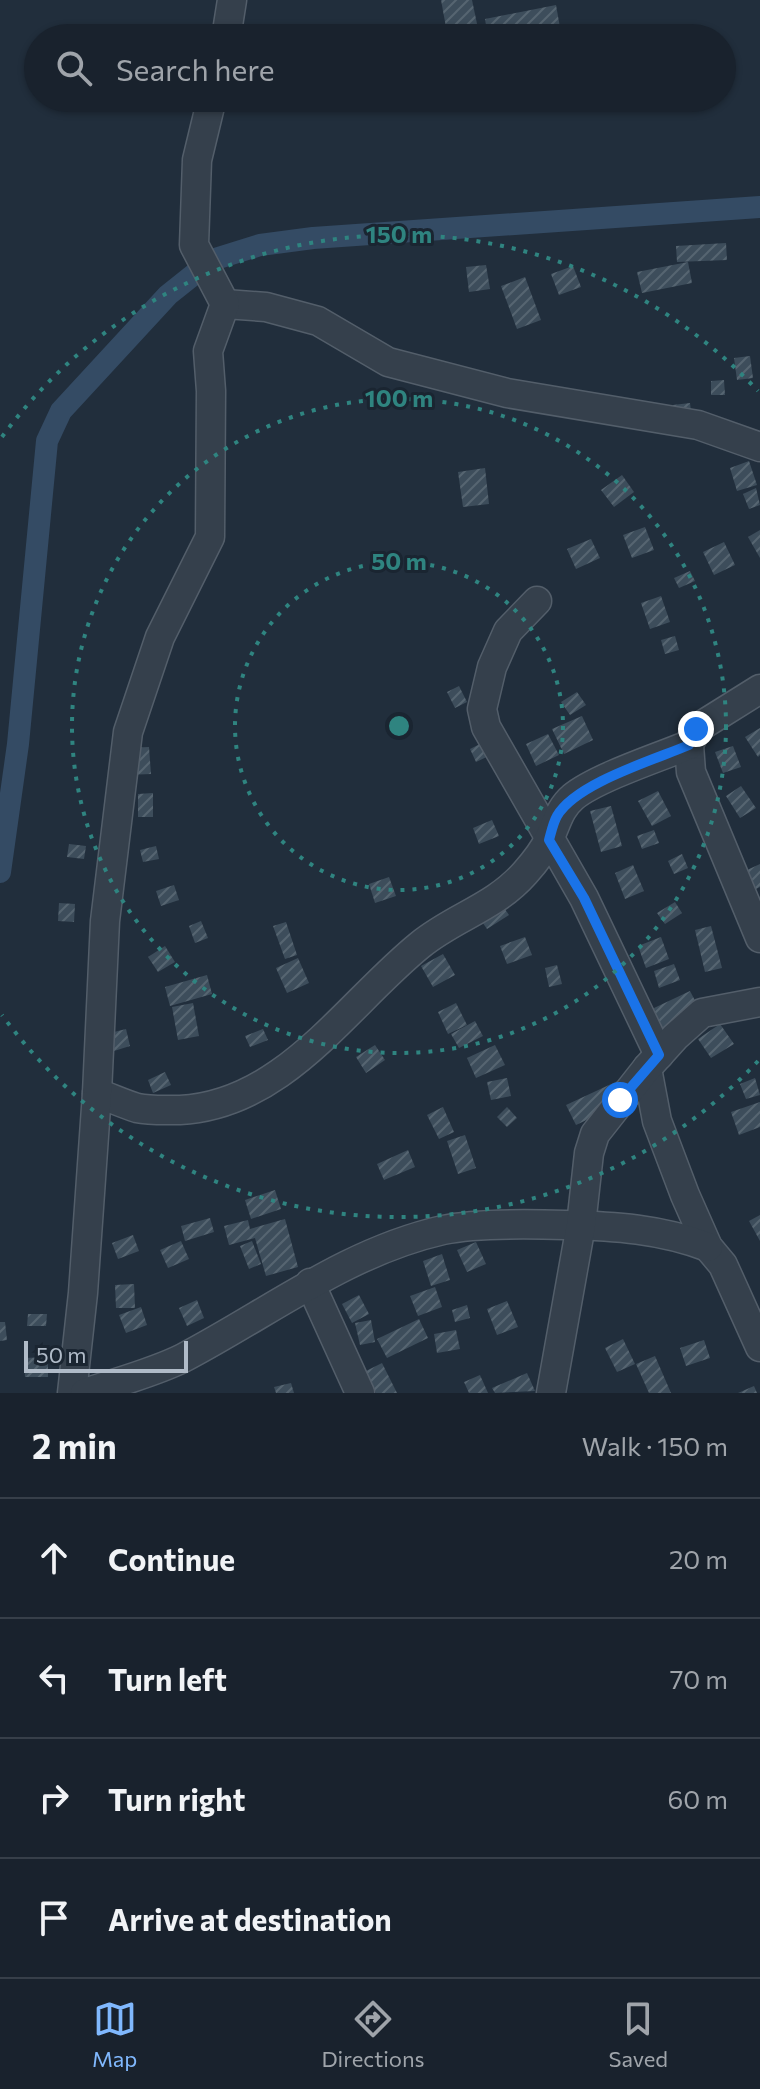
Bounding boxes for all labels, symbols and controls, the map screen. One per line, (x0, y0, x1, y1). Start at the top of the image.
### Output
search box (24, 24, 736, 112)
icon: search (52, 46, 96, 90)
text: Search here (116, 50, 275, 87)
text: 150 m (366, 219, 432, 248)
text: 100 m (365, 383, 433, 412)
text: 50 m (371, 546, 427, 575)
route end (678, 711, 714, 747)
centre of rings (385, 712, 413, 740)
route start (602, 1082, 638, 1118)
scale bar (24, 1337, 188, 1373)
text: 50 m (36, 1341, 86, 1368)
text: 2 min (32, 1424, 117, 1466)
text: Walk · 150 m (582, 1430, 728, 1461)
icon: ahead (32, 1536, 76, 1580)
text: Continue (108, 1540, 235, 1577)
text: 20 m (669, 1543, 728, 1574)
icon: left (32, 1656, 76, 1700)
text: Turn left (108, 1660, 227, 1697)
text: 70 m (670, 1663, 728, 1694)
icon: right (32, 1776, 76, 1820)
text: Turn right (108, 1780, 245, 1817)
text: 60 m (668, 1783, 728, 1814)
icon: arrive (32, 1896, 76, 1940)
text: Arrive at destination (108, 1900, 392, 1937)
tab: Map (92, 1997, 137, 2072)
tab: Directions (321, 1997, 425, 2072)
tab: Saved (609, 1997, 668, 2072)

